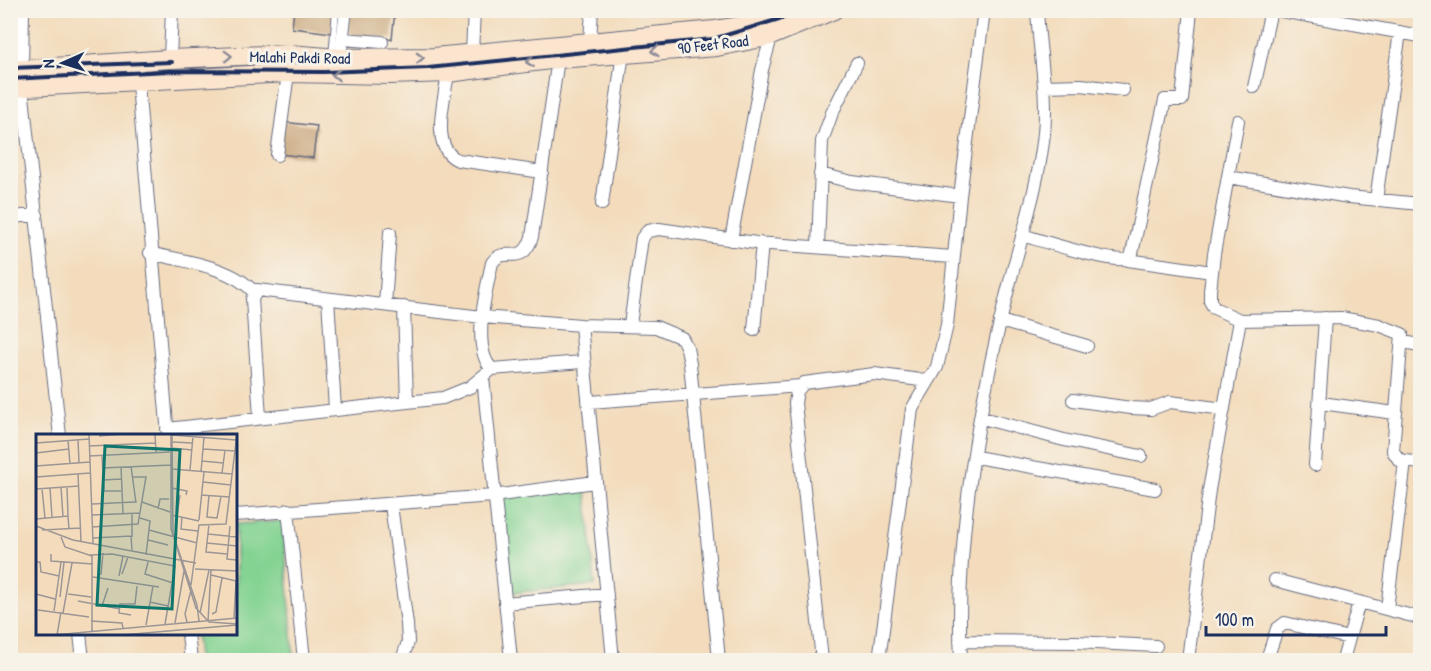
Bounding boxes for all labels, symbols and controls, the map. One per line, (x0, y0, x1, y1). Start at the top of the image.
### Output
street label: 90 Feet Road (676, 29, 750, 59)
north arrow (33, 33, 93, 93)
one-way arrow (651, 44, 660, 57)
street label: Malahi Pakdi Road (249, 45, 351, 69)
one-way arrow (224, 50, 233, 63)
one-way arrow (415, 52, 424, 64)
one-way arrow (525, 56, 535, 68)
text: N (37, 58, 59, 69)
one-way arrow (331, 69, 340, 81)
inset map (36, 434, 237, 635)
scale bar (1206, 599, 1386, 637)
text: 100 m (1215, 607, 1254, 632)

